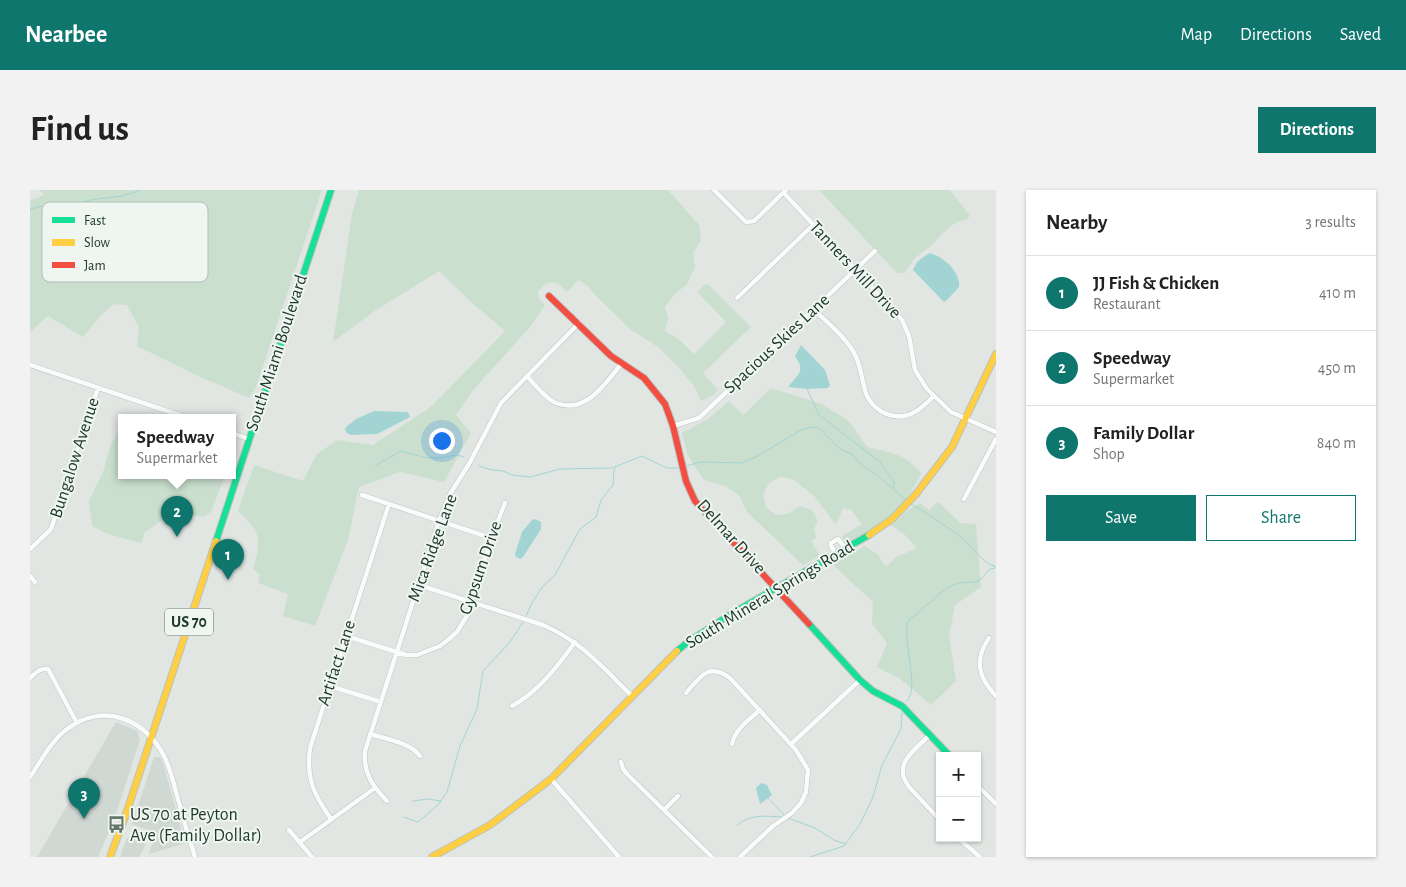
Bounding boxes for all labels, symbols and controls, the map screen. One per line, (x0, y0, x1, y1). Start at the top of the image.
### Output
text: Nearbee (25, 23, 107, 47)
text: Map (1181, 26, 1212, 44)
text: Directions (1240, 26, 1312, 44)
text: Saved (1340, 26, 1381, 44)
button: Directions (1258, 107, 1376, 153)
text: Find us (30, 112, 129, 147)
legend (42, 202, 208, 282)
text: Nearby (1046, 212, 1107, 233)
text: Fast (84, 214, 106, 228)
text: 3 results (1305, 214, 1356, 230)
street label: Tanners Mill Drive (806, 218, 904, 322)
text: Slow (84, 236, 111, 250)
text: Jam (84, 259, 106, 273)
street label: South Miami Boulevard (243, 272, 311, 434)
text: JJ Fish & Chicken (1093, 274, 1219, 293)
text: 1 (1059, 285, 1065, 301)
text: 410 m (1319, 285, 1356, 301)
street label: Spacious Skies Lane (721, 291, 833, 397)
text: Restaurant (1093, 296, 1161, 312)
text: Speedway (1093, 349, 1171, 368)
text: 2 (1058, 360, 1066, 376)
text: 450 m (1318, 360, 1356, 376)
text: Supermarket (1093, 371, 1174, 387)
street label: Bungalow Avenue (47, 396, 103, 520)
popup (118, 414, 236, 479)
text: Family Dollar (1093, 424, 1194, 443)
text: Speedway (136, 428, 214, 447)
your location (429, 428, 455, 454)
text: 3 (1059, 435, 1065, 451)
text: 840 m (1317, 435, 1356, 451)
text: Shop (1093, 446, 1125, 462)
text: Supermarket (136, 450, 218, 466)
street label: Mica Ridge Lane (405, 492, 461, 604)
button: Save (1046, 495, 1196, 541)
button: Share (1206, 495, 1356, 541)
pin: 2 (161, 496, 193, 537)
street label: Delmar Drive (693, 496, 769, 578)
street label: Gypsum Drive (457, 519, 505, 617)
street label: South Mineral Springs Road (683, 538, 857, 652)
pin: 1 (212, 539, 244, 580)
road number: US 70 (165, 608, 213, 636)
street label: Artifact Lane (315, 618, 359, 708)
map controls (936, 752, 981, 842)
button: + (936, 752, 981, 797)
pin: 3 (68, 778, 100, 819)
button: − (936, 797, 981, 842)
place label: US 70 at Peyton Ave (Family Dollar) (130, 806, 262, 845)
bus stop icon: US 70 at Peyton Ave (Family Dollar) (106, 815, 126, 835)

